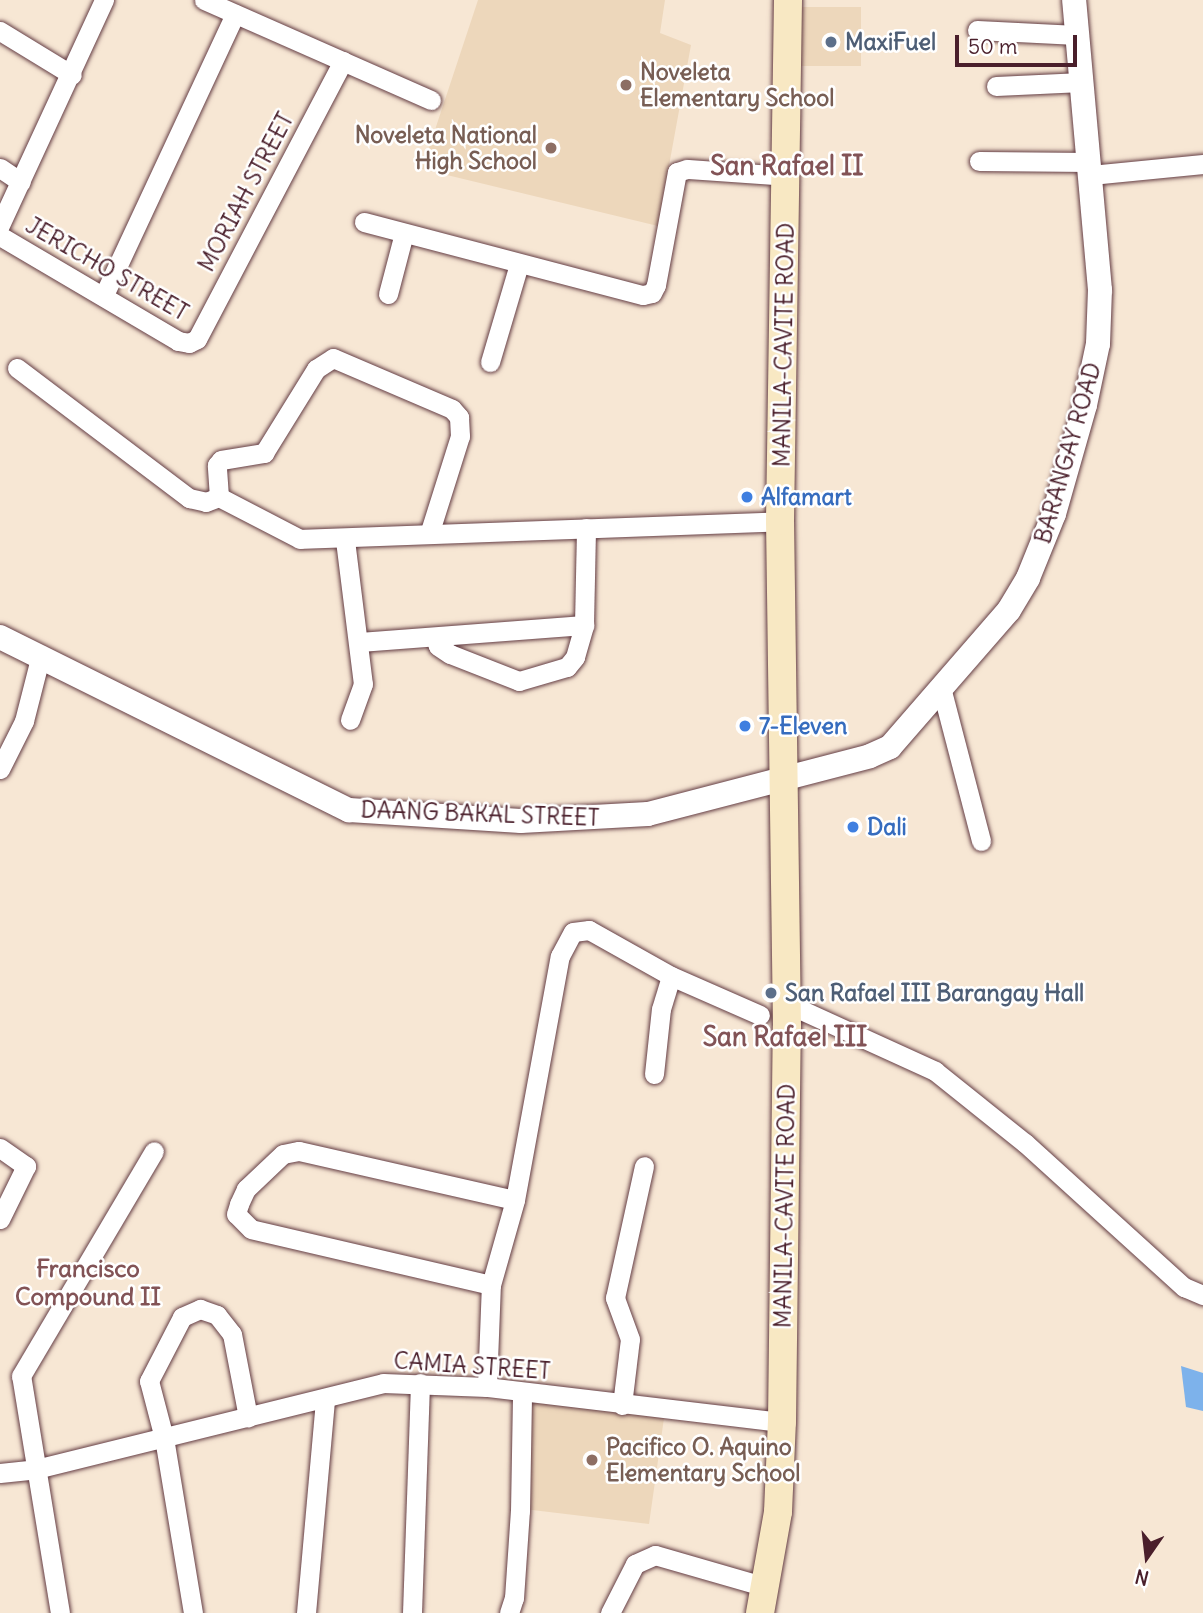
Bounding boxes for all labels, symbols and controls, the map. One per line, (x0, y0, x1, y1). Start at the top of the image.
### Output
scale bar (958, 21, 1080, 65)
place label: MaxiFuel (845, 28, 936, 56)
text: 50 m (968, 33, 1017, 60)
marker: MaxiFuel (823, 34, 839, 50)
place label: Noveleta Elementary School (640, 58, 834, 112)
marker: Noveleta Elementary School (618, 77, 634, 93)
street label: MORIAH STREET (192, 108, 300, 276)
place label: Noveleta National High School (355, 121, 537, 175)
marker: Noveleta National High School (543, 140, 559, 156)
district label: San Rafael II (710, 150, 864, 182)
street label: JERICHO STREET (21, 211, 193, 327)
street label: MANILA-CAVITE ROAD (768, 223, 800, 467)
street label: BARANGAY ROAD (1029, 359, 1107, 547)
place label: Alfamart (761, 483, 852, 511)
marker: Alfamart (739, 489, 755, 505)
place label: 7-Eleven (759, 712, 847, 740)
marker: 7-Eleven (737, 718, 753, 734)
street label: DAANG BAKAL STREET (360, 796, 600, 832)
place label: Dali (867, 813, 907, 841)
marker: Dali (845, 819, 861, 835)
place label: San Rafael III Barangay Hall (785, 979, 1084, 1007)
marker: San Rafael III Barangay Hall (763, 985, 779, 1001)
district label: San Rafael III (703, 1021, 867, 1053)
street label: MANILA-CAVITE ROAD (769, 1084, 801, 1328)
district label: Francisco Compound II (15, 1255, 161, 1311)
street label: CAMIA STREET (393, 1347, 551, 1385)
place label: Pacifico O. Aquino Elementary School (606, 1433, 800, 1487)
marker: Pacifico O. Aquino Elementary School (584, 1452, 600, 1468)
north arrow (1112, 1522, 1182, 1592)
text: N (1133, 1564, 1151, 1591)

